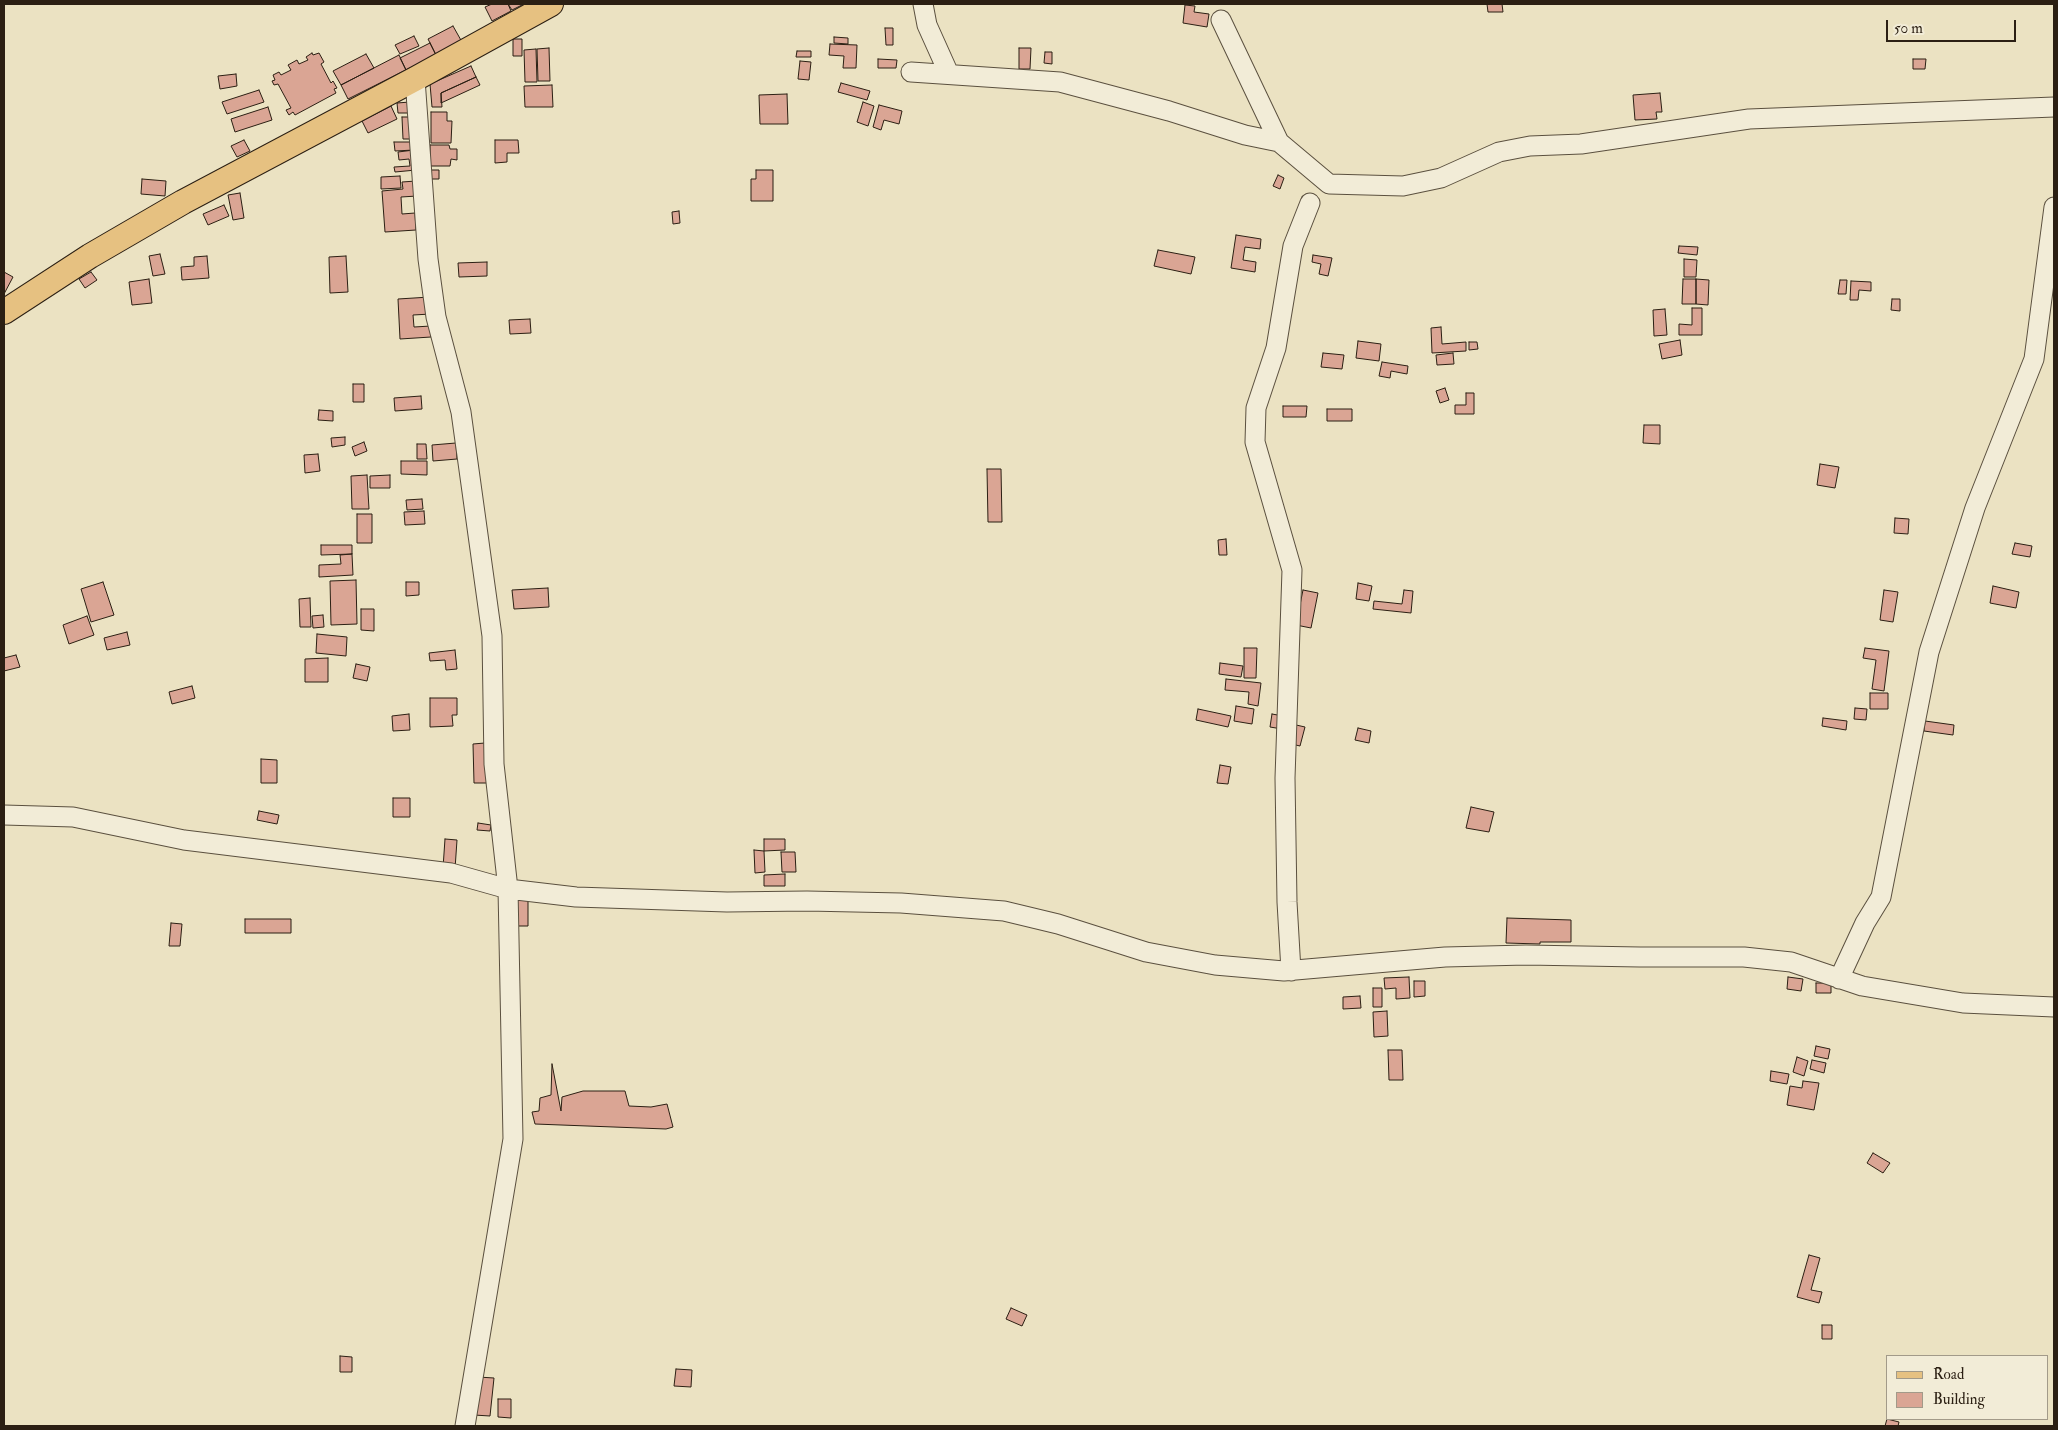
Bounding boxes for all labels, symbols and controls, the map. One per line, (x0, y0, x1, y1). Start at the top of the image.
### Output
scale bar (1888, 10, 2018, 42)
text: 50 m (1894, 19, 1923, 38)
legend (1886, 1355, 2048, 1420)
text: Road (1933, 1365, 1964, 1384)
text: Building (1933, 1390, 1985, 1409)

